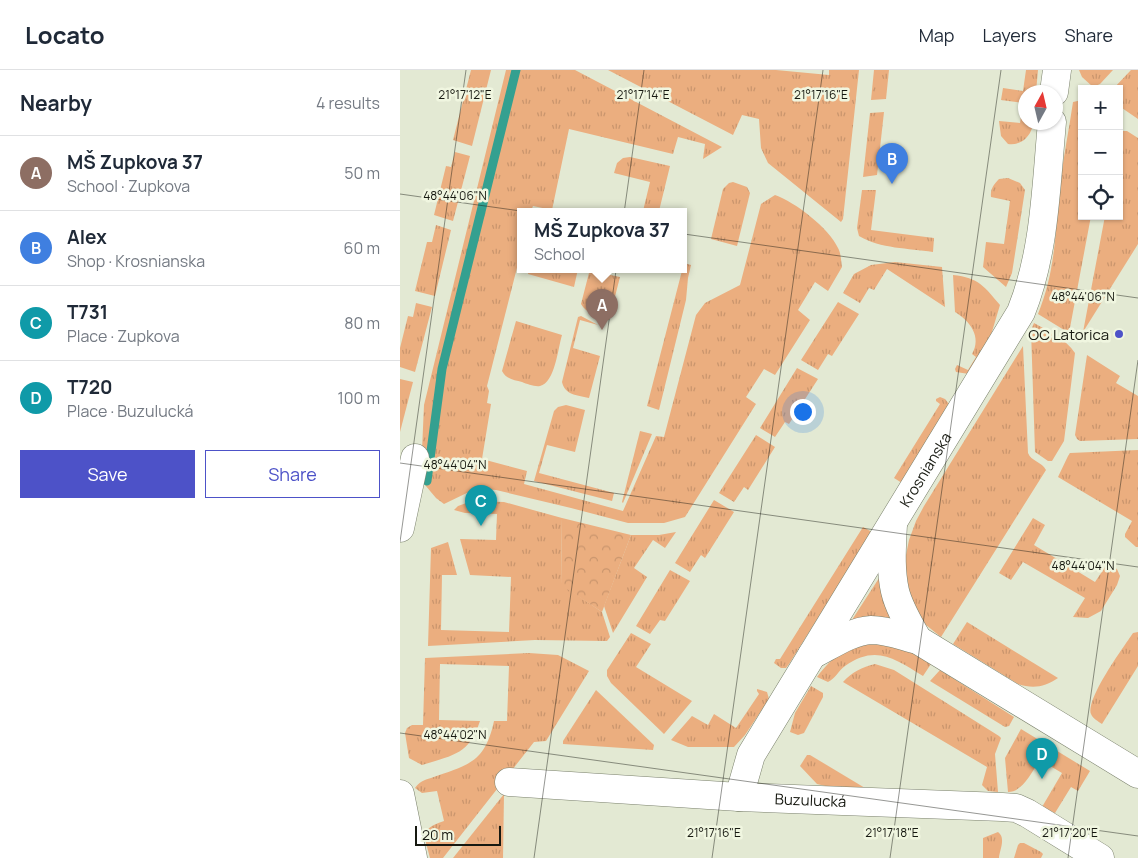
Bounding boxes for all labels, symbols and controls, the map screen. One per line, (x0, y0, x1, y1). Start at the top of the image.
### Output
text: Locato (25, 18, 105, 51)
text: Map (919, 23, 954, 47)
text: Layers (982, 23, 1036, 47)
text: Share (1064, 23, 1113, 47)
north arrow (1018, 85, 1063, 130)
map controls (1078, 85, 1123, 220)
button: + (1078, 85, 1123, 130)
text: 21°17'12"E (438, 86, 492, 103)
text: 21°17'14"E (616, 86, 670, 103)
text: 21°17'16"E (794, 86, 848, 103)
text: Nearby (20, 89, 92, 117)
text: 4 results (316, 92, 380, 114)
button: − (1078, 130, 1123, 175)
pin: B (876, 143, 908, 184)
text: MŠ Zupkova 37 (67, 149, 203, 175)
text: A (31, 162, 41, 184)
text: 50 m (344, 162, 380, 184)
text: School · Zupkova (67, 175, 190, 197)
button: locate (1078, 175, 1123, 220)
text: 48°44'06"N (423, 187, 487, 204)
popup (517, 208, 687, 273)
text: MŠ Zupkova 37 (534, 217, 670, 243)
text: Alex (67, 224, 107, 250)
text: B (31, 237, 41, 259)
text: 60 m (344, 237, 380, 259)
text: School (534, 243, 585, 265)
text: Shop · Krosnianska (67, 250, 205, 272)
text: 48°44'06"N (1051, 288, 1115, 305)
pin: A (586, 289, 618, 330)
text: T731 (67, 299, 108, 325)
text: C (30, 312, 42, 334)
text: 80 m (344, 312, 380, 334)
place label: OC Latorica (1028, 324, 1109, 345)
text: Place · Zupkova (67, 325, 180, 347)
marker: OC Latorica (1113, 328, 1125, 340)
text: T720 (67, 374, 112, 400)
text: D (30, 387, 42, 409)
text: 100 m (337, 387, 380, 409)
your location (790, 399, 816, 425)
text: Place · Buzulucká (67, 400, 194, 422)
street label: Krosnianska (894, 428, 956, 511)
button: Save (20, 450, 195, 498)
button: Share (205, 450, 380, 498)
text: 48°44'04"N (424, 456, 486, 473)
pin: C (465, 485, 497, 526)
text: 48°44'04"N (1052, 557, 1114, 574)
text: 48°44'02"N (424, 726, 487, 743)
pin: D (1026, 738, 1058, 779)
street label: Buzulucká (774, 788, 847, 812)
scale bar (415, 823, 501, 846)
text: 21°17'16"E (687, 824, 741, 841)
text: 21°17'18"E (865, 824, 919, 841)
text: 21°17'20"E (1042, 824, 1098, 841)
text: 20 m (422, 825, 453, 844)

